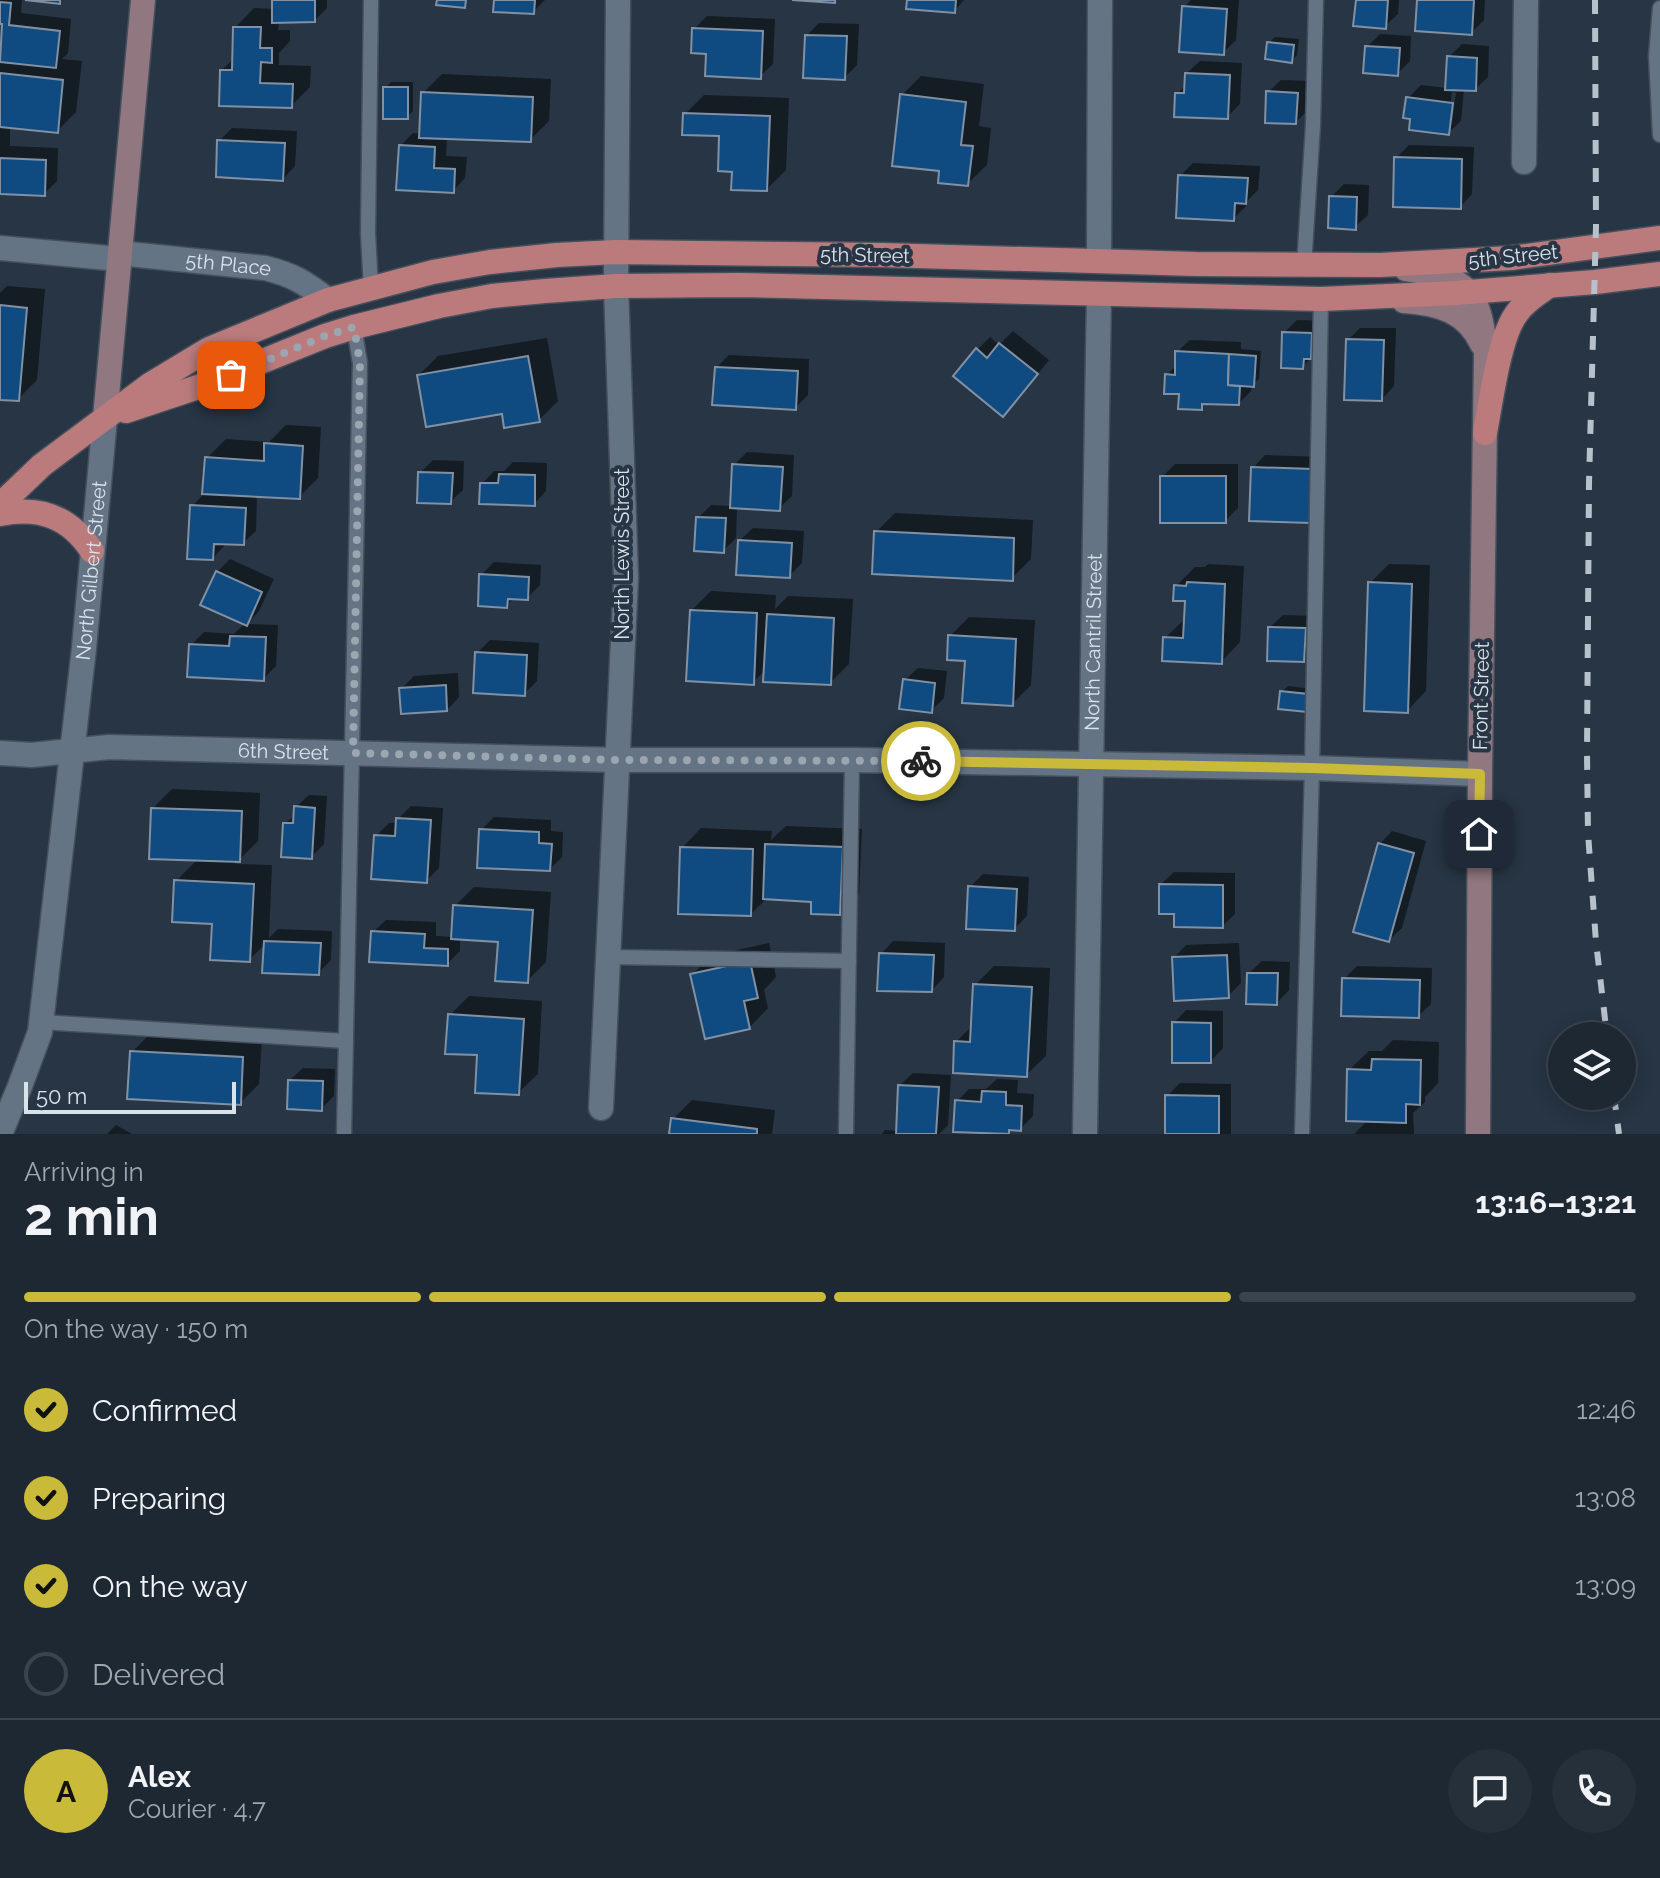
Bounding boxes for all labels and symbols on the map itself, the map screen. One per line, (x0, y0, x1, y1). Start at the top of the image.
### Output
street label: 5th Street (1467, 239, 1559, 273)
street label: 5th Street (820, 242, 910, 268)
street label: 5th Place (185, 248, 274, 281)
pin (197, 341, 265, 409)
street label: North Lewis Street (610, 468, 634, 640)
street label: North Gilbert Street (71, 479, 111, 662)
street label: North Cantril Street (1080, 553, 1107, 731)
street label: Front Street (1468, 641, 1494, 750)
courier (881, 721, 961, 801)
street label: 6th Street (238, 738, 330, 765)
pin (1445, 800, 1513, 868)
scale bar (24, 1078, 236, 1114)

